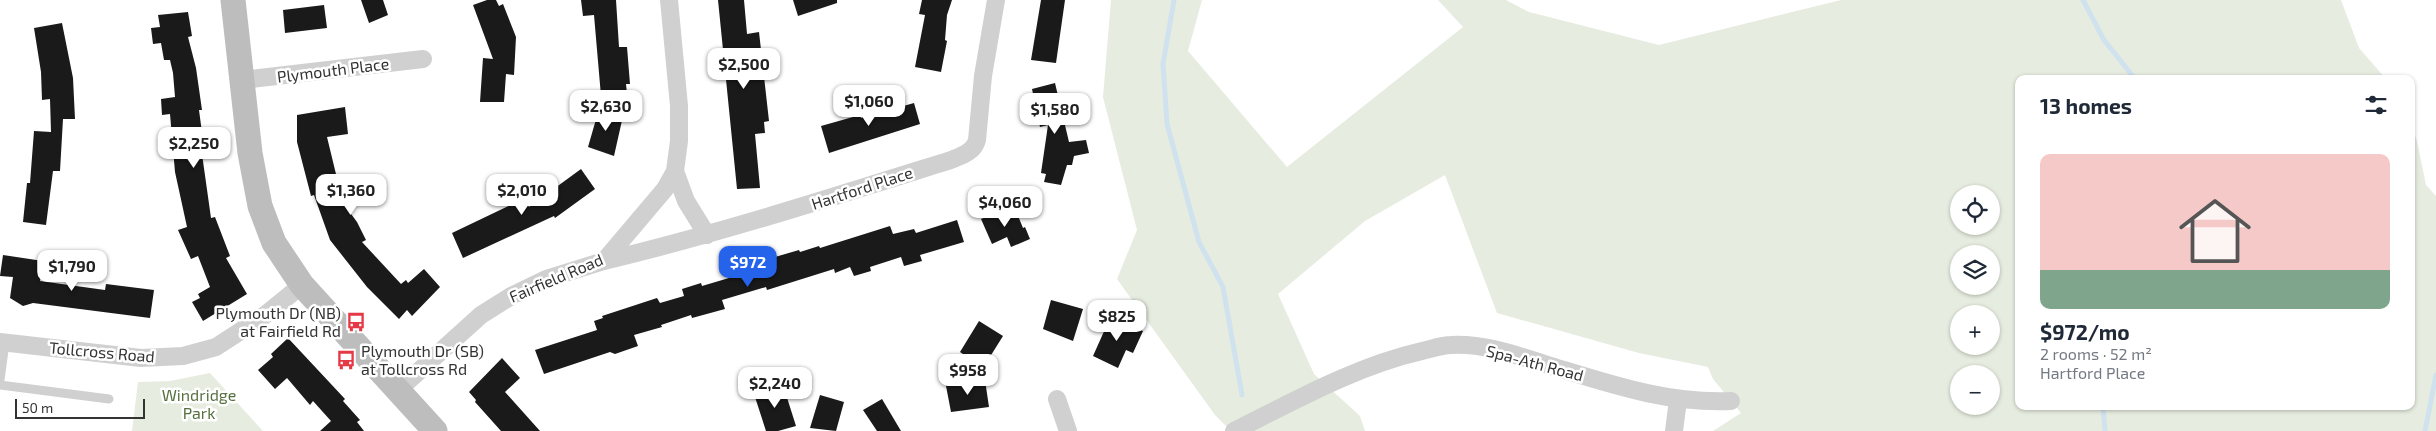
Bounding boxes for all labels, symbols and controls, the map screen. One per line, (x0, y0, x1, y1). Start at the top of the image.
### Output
pin: $2,500 (703, 48, 785, 90)
street label: Plymouth Place (276, 53, 390, 86)
text: $2,500 (718, 54, 770, 73)
pin: $1,060 (828, 84, 910, 127)
pin: $2,630 (565, 90, 647, 132)
text: $1,060 (844, 91, 894, 110)
icon: filters (2362, 91, 2390, 119)
pin: $1,580 (1014, 92, 1096, 135)
text: 13 homes (2040, 93, 2132, 118)
text: $2,630 (580, 96, 632, 115)
text: $1,580 (1031, 99, 1079, 118)
pin: $2,250 (153, 126, 235, 169)
text: $2,250 (169, 133, 219, 152)
street label: Hartford Place (809, 162, 915, 213)
pin: $1,360 (310, 174, 392, 216)
pin: $2,010 (481, 174, 563, 216)
text: $1,360 (327, 180, 375, 199)
text: $2,010 (497, 180, 547, 199)
map controls (1950, 185, 2000, 415)
button: locate (1950, 185, 2000, 235)
pin: $4,060 (964, 186, 1046, 228)
icon: home (2170, 186, 2260, 276)
text: $4,060 (979, 192, 1031, 211)
button: layers (1950, 245, 2000, 295)
pin: $972 (718, 246, 778, 288)
street label: Fairfield Road (506, 249, 606, 306)
pin: $1,790 (31, 250, 113, 292)
text: $972 (730, 252, 766, 271)
text: $1,790 (48, 256, 96, 275)
pin: $825 (1087, 300, 1147, 342)
place label: Plymouth Dr (NB) at Fairfield Rd (216, 303, 341, 340)
button: + (1950, 305, 2000, 355)
text: $825 (1098, 306, 1136, 325)
bus stop icon: Plymouth Dr (NB) at Fairfield Rd (345, 311, 367, 333)
text: $972/mo (2040, 319, 2130, 344)
street label: Tollcross Road (48, 337, 156, 366)
street label: Spa-Ath Road (1484, 340, 1586, 385)
place label: Plymouth Dr (SB) at Tollcross Rd (361, 341, 484, 378)
text: 2 rooms · 52 m² (2040, 344, 2152, 363)
bus stop icon: Plymouth Dr (SB) at Tollcross Rd (335, 349, 357, 371)
pin: $958 (938, 354, 998, 396)
text: $958 (949, 360, 987, 379)
text: Hartford Place (2040, 363, 2145, 382)
button: − (1950, 365, 2000, 415)
pin: $2,240 (734, 366, 816, 409)
text: $2,240 (749, 373, 801, 392)
park label: Windridge Park (162, 385, 236, 422)
scale bar (15, 396, 145, 419)
text: 50 m (22, 399, 53, 416)

